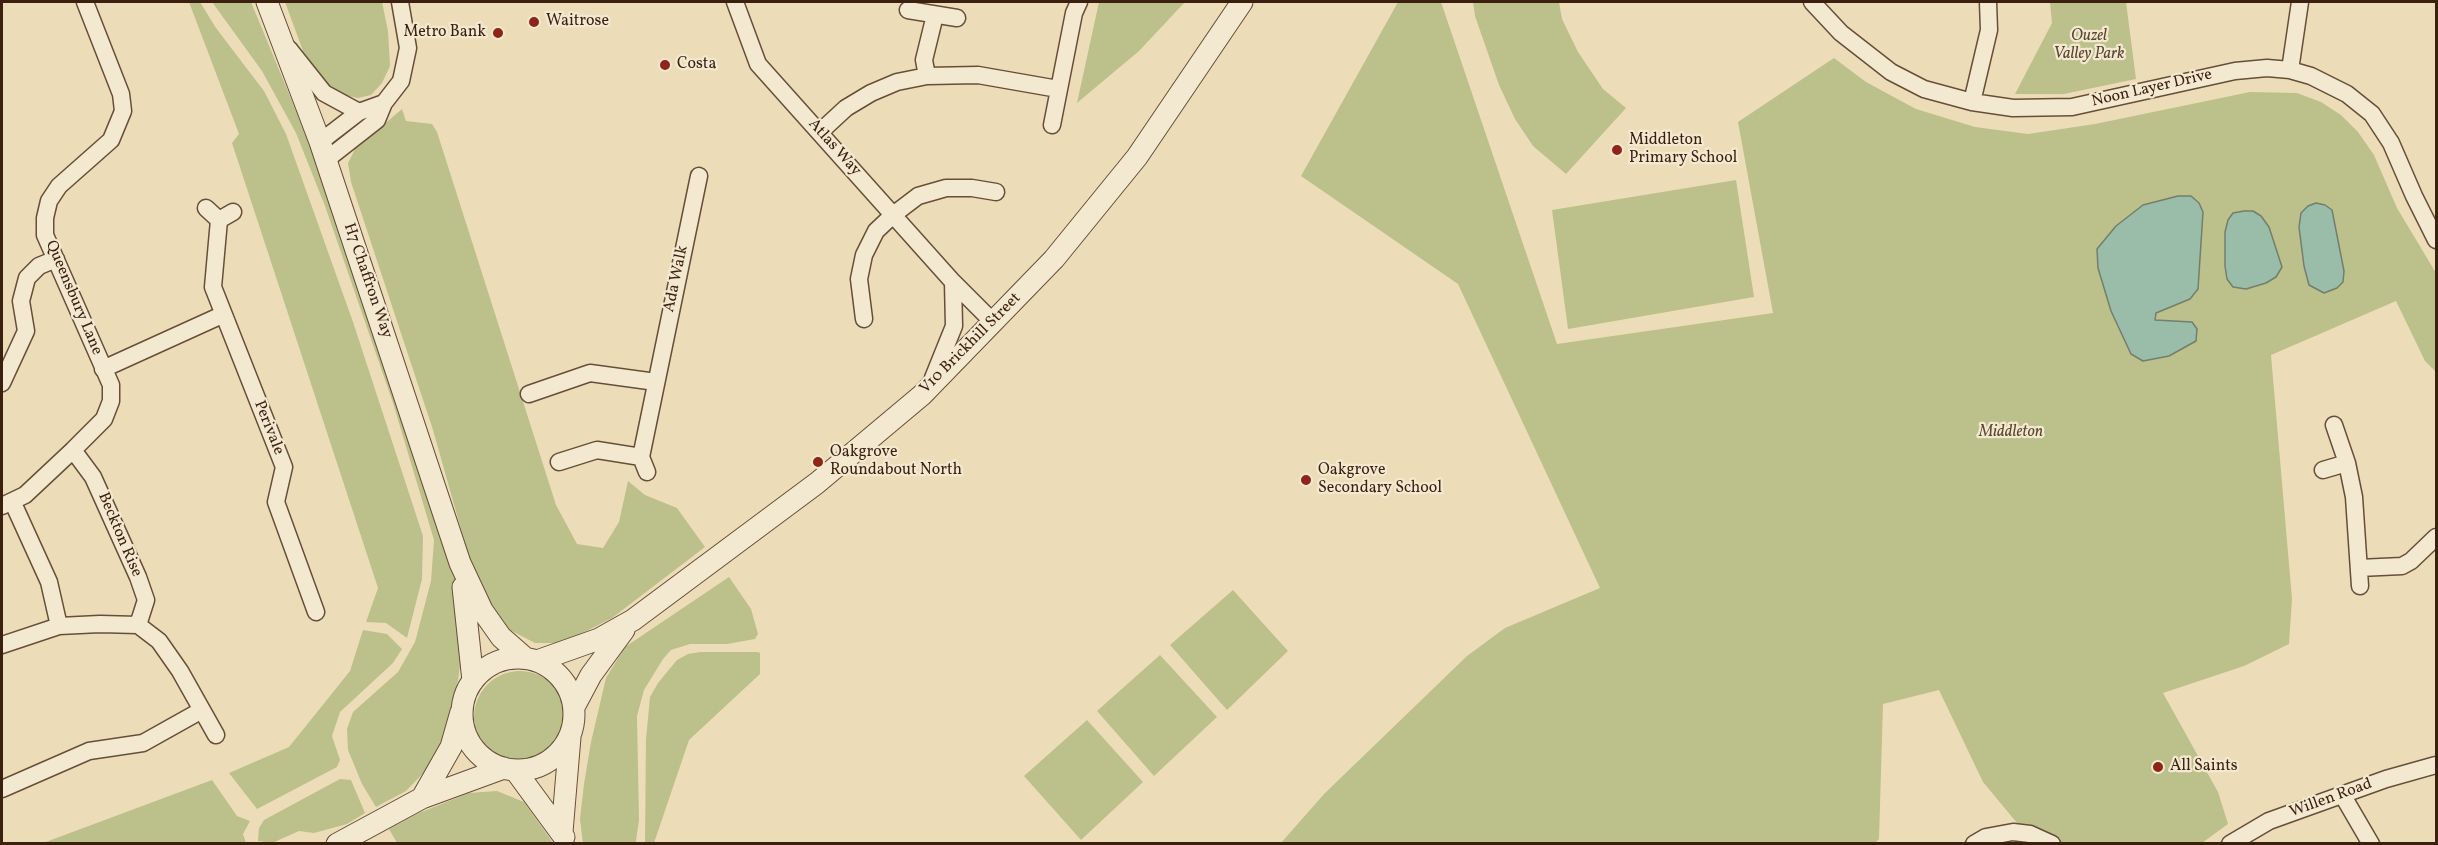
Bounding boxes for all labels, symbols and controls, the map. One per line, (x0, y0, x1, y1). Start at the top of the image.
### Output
place label: Waitrose (546, 12, 609, 32)
marker: Waitrose (527, 15, 541, 29)
place label: Metro Bank (404, 23, 486, 43)
marker: Metro Bank (491, 26, 505, 40)
park label: Ouzel Valley Park (2054, 27, 2124, 65)
place label: Costa (677, 55, 716, 75)
marker: Costa (658, 58, 672, 72)
street label: Noon Layer Drive (2090, 66, 2214, 112)
street label: Atlas Way (803, 115, 865, 181)
place label: Middleton Primary School (1629, 131, 1737, 169)
marker: Middleton Primary School (1610, 143, 1624, 157)
street label: H7 Chaffron Way (338, 221, 396, 341)
street label: Queensbury Lane (40, 238, 106, 358)
street label: Ada Walk (661, 244, 693, 314)
street label: V10 Brickhill Street (916, 289, 1026, 399)
street label: Perivale (248, 398, 288, 458)
park label: Middleton (1979, 423, 2043, 443)
place label: Oakgrove Roundabout North (830, 443, 962, 481)
marker: Oakgrove Roundabout North (811, 455, 825, 469)
place label: Oakgrove Secondary School (1318, 461, 1442, 499)
marker: Oakgrove Secondary School (1299, 473, 1313, 487)
street label: Beckton Rise (93, 490, 145, 580)
place label: All Saints (2170, 757, 2238, 777)
marker: All Saints (2151, 760, 2165, 774)
street label: Willen Road (2287, 775, 2375, 823)

